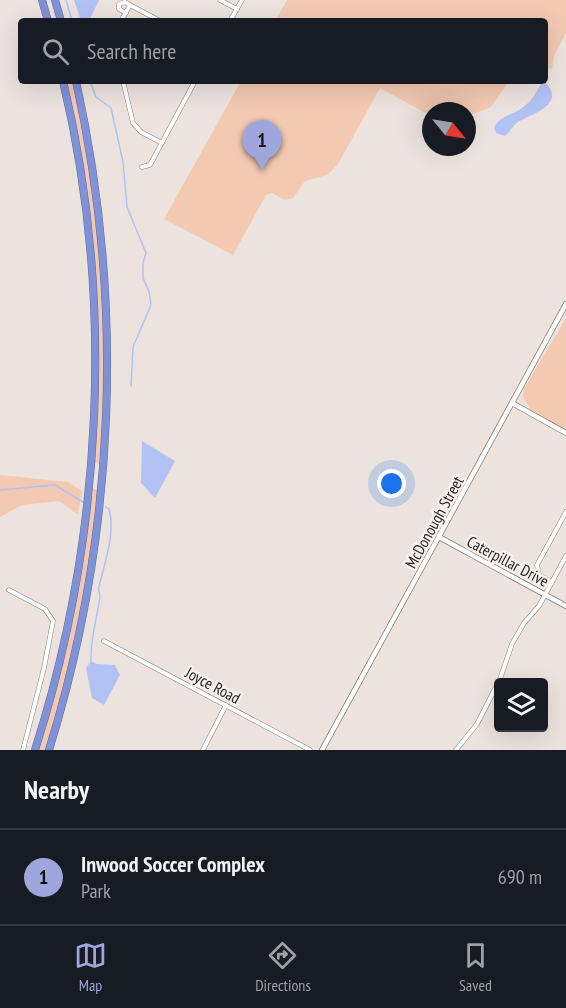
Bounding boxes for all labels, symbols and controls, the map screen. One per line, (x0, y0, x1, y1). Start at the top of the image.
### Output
search box (18, 18, 548, 84)
icon: search (39, 35, 72, 68)
text: Search here (87, 37, 176, 65)
north arrow (422, 102, 476, 156)
pin: 1 (242, 120, 282, 170)
your location (377, 469, 406, 498)
street label: McDonough Street (400, 472, 468, 572)
street label: Caterpillar Drive (464, 531, 552, 591)
street label: Joyce Road (181, 662, 244, 708)
map controls (494, 678, 548, 732)
button: layers (494, 678, 548, 732)
text: Nearby (24, 773, 89, 806)
text: Inwood Soccer Complex (81, 850, 265, 878)
text: 1 (39, 864, 48, 890)
text: 690 m (498, 864, 542, 890)
text: Park (81, 878, 111, 904)
tab: Map (74, 939, 107, 995)
tab: Directions (255, 939, 311, 995)
tab: Saved (459, 939, 492, 995)

